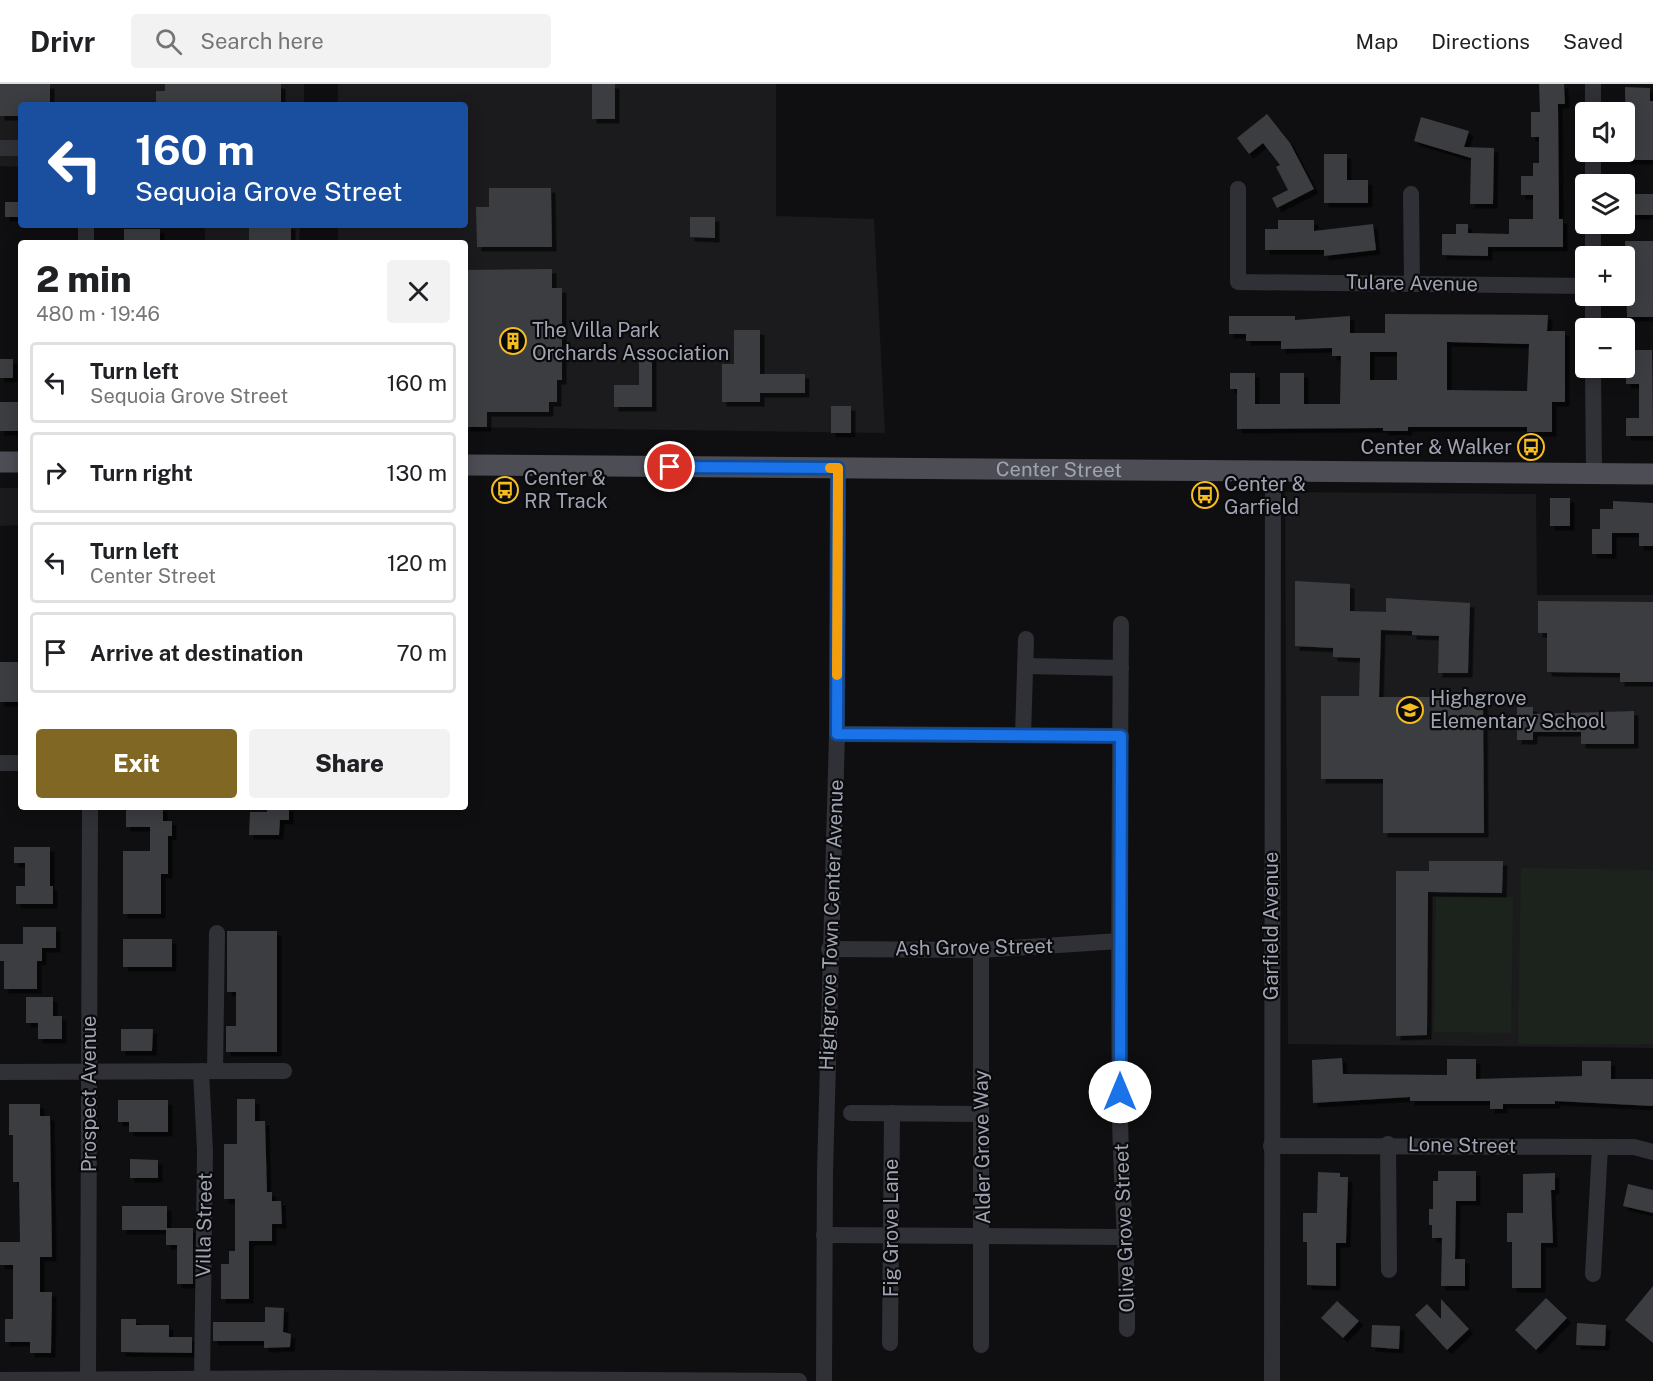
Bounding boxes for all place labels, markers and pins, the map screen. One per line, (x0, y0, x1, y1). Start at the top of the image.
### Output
place label: The Villa Park Orchards Association (532, 318, 729, 365)
building icon: The Villa Park Orchards Association (498, 326, 528, 356)
bus stop icon: Center & Walker (1516, 432, 1546, 462)
place label: Center & Walker (1361, 435, 1512, 459)
pin (644, 441, 695, 492)
place label: Center & RR Track (524, 466, 608, 513)
place label: Center & Garfield (1224, 472, 1306, 519)
bus stop icon: Center & RR Track (490, 475, 520, 505)
bus stop icon: Center & Garfield (1190, 480, 1220, 510)
place label: Highgrove Elementary School (1430, 686, 1605, 733)
school or university icon: Highgrove Elementary School (1395, 695, 1425, 725)

